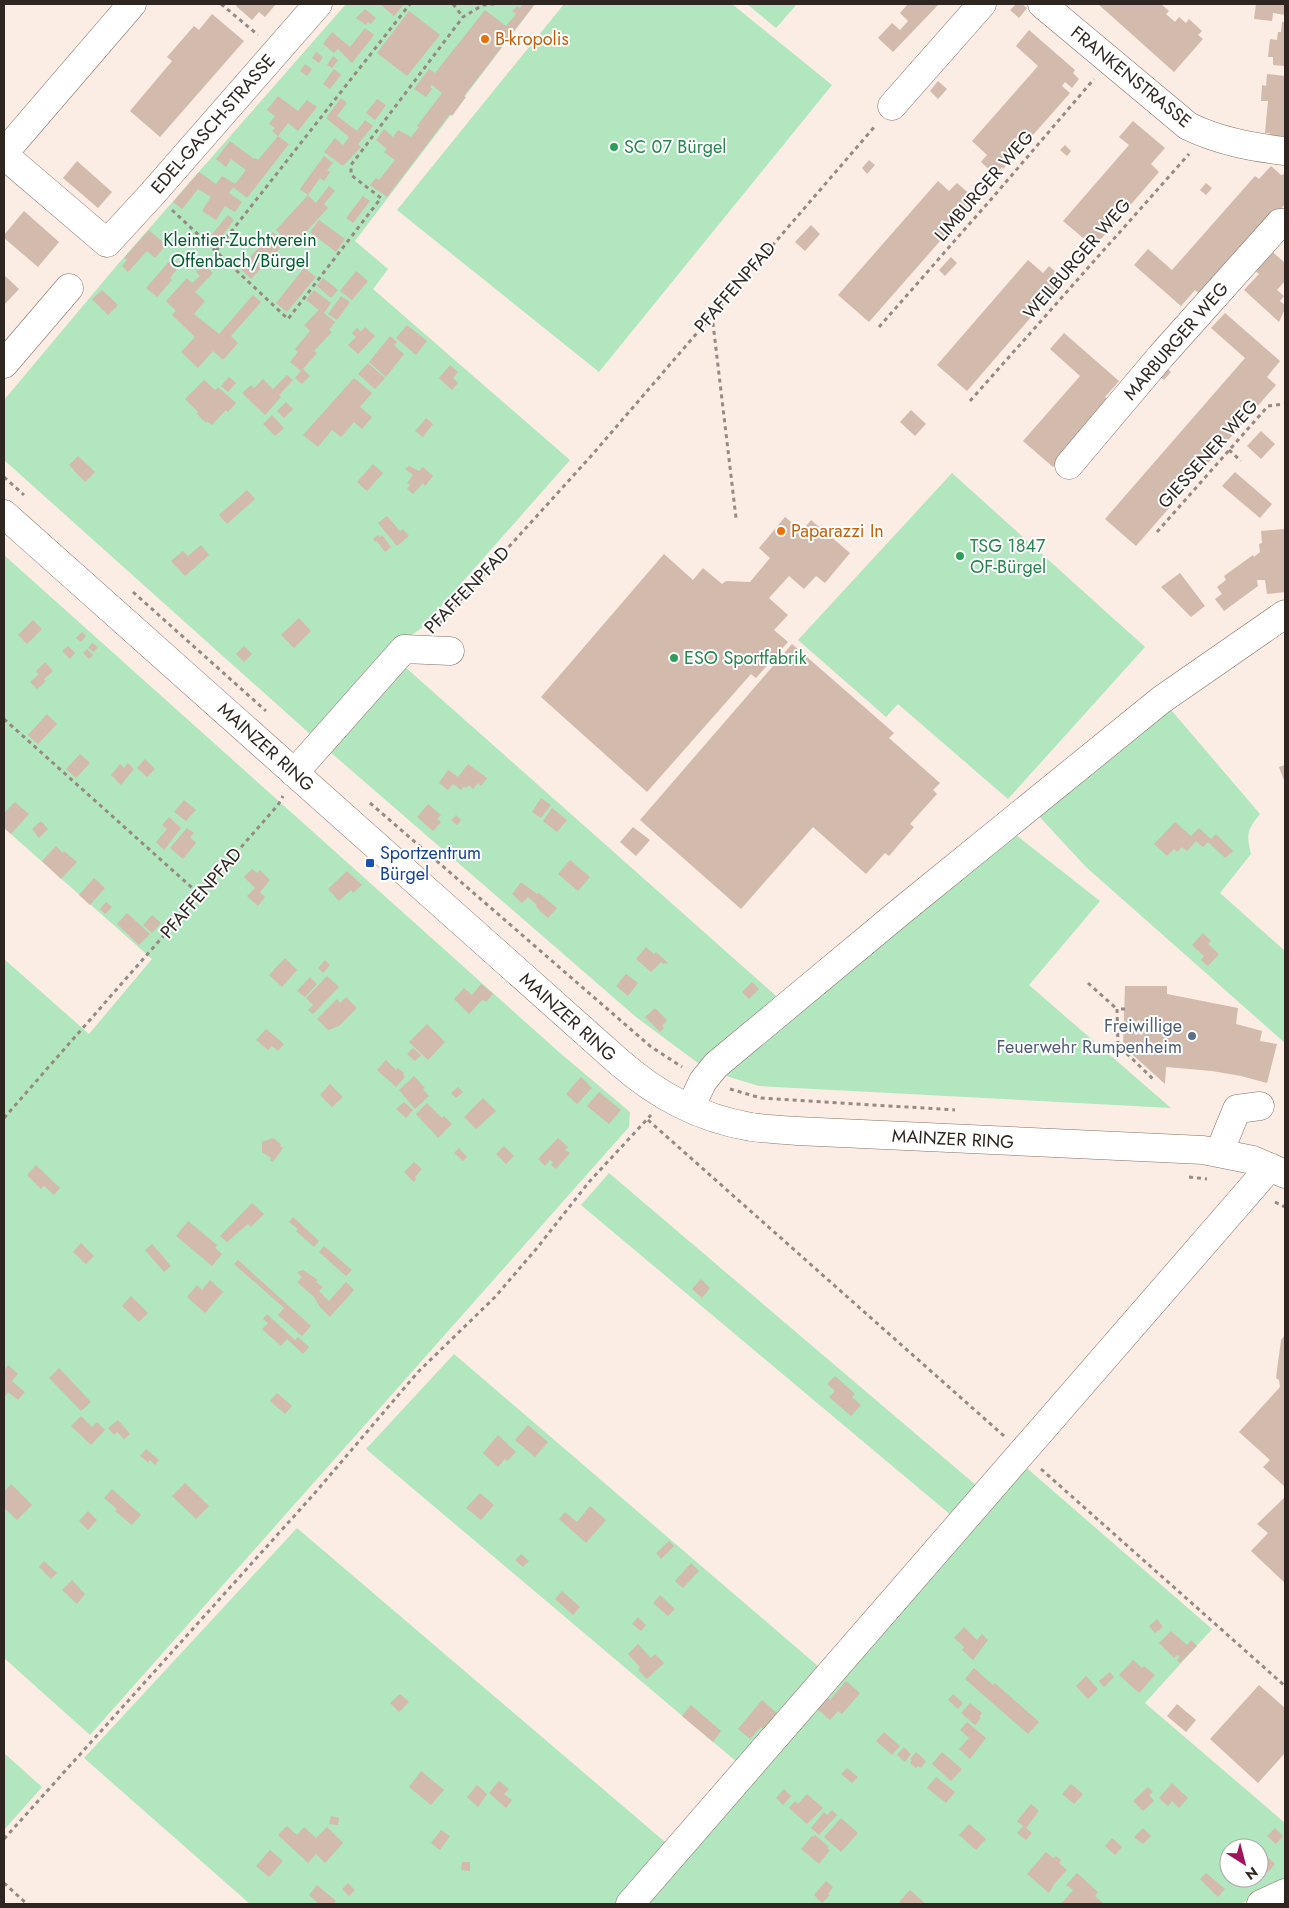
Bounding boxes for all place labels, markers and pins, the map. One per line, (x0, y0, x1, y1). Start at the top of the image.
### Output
place label: B-kropolis (495, 26, 569, 52)
marker: B-kropolis (479, 33, 491, 45)
place label: SC 07 Bürgel (624, 134, 726, 160)
marker: SC 07 Bürgel (608, 141, 620, 153)
place label: Paparazzi In (791, 518, 884, 544)
marker: Paparazzi In (775, 525, 787, 537)
place label: TSG 1847 OF-Bürgel (970, 533, 1046, 580)
marker: TSG 1847 OF-Bürgel (954, 550, 966, 562)
place label: ESO Sportfabrik (684, 645, 807, 671)
marker: ESO Sportfabrik (668, 652, 680, 664)
place label: Sportzentrum Bürgel (380, 840, 481, 887)
marker: Sportzentrum Bürgel (364, 857, 376, 869)
place label: Freiwillige Feuerwehr Rumpenheim (997, 1013, 1182, 1060)
marker: Freiwillige Feuerwehr Rumpenheim (1186, 1030, 1198, 1042)

